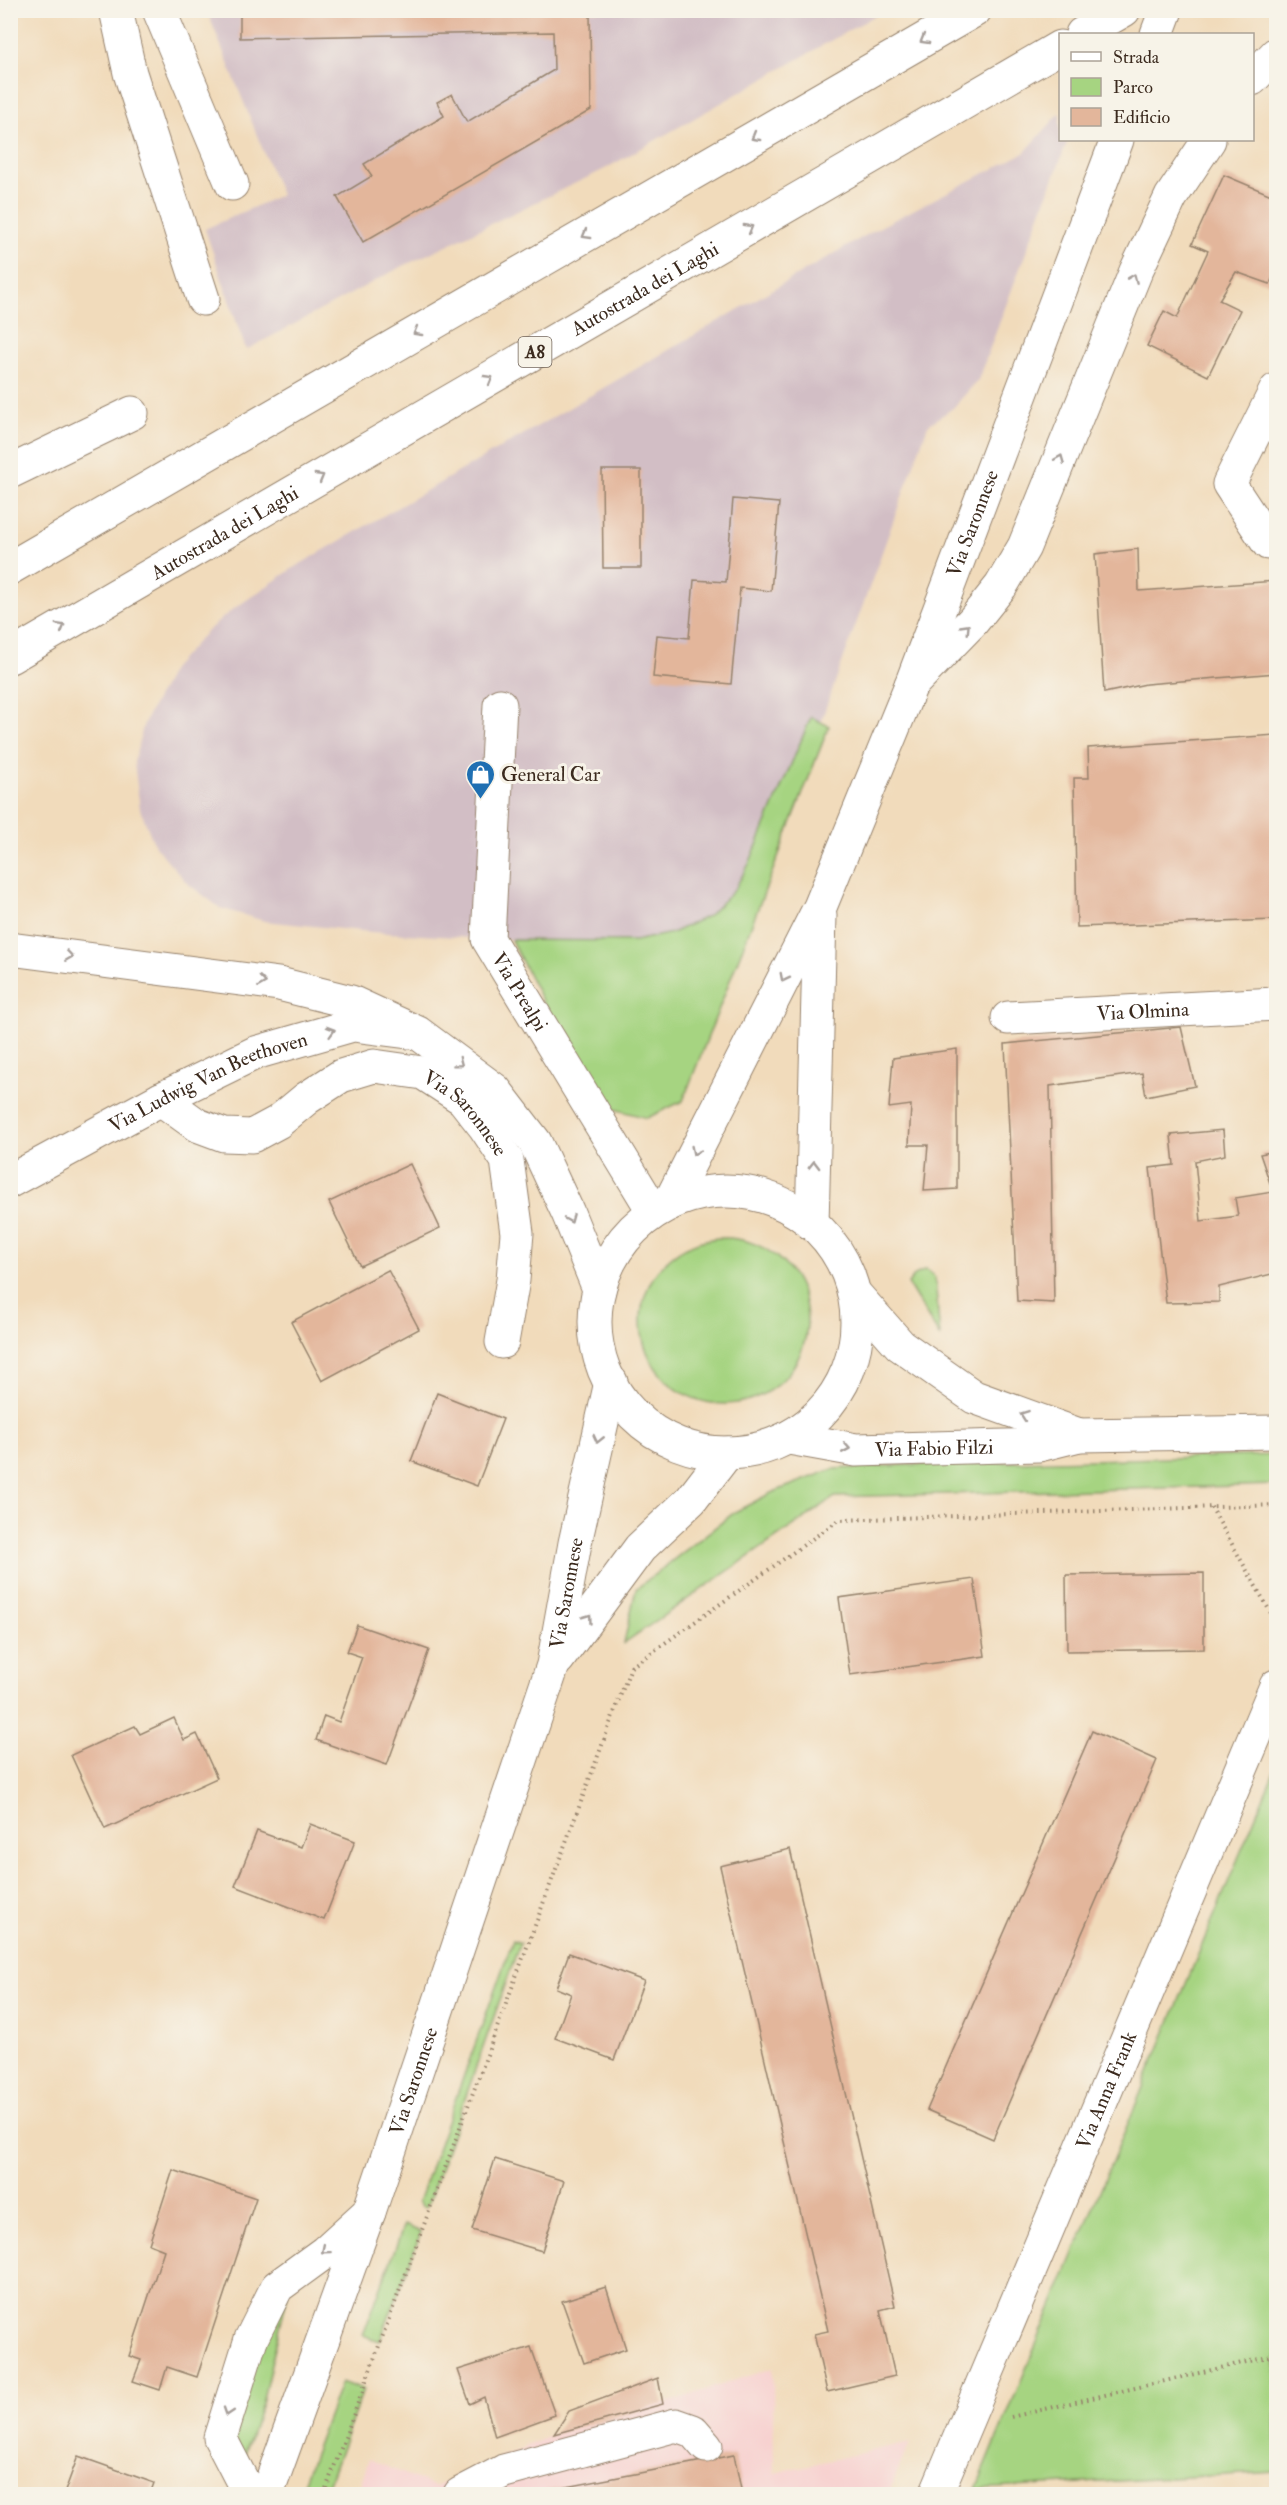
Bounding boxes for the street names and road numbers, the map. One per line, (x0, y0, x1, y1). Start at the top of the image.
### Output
street label: Autostrada dei Laghi (566, 236, 723, 341)
road number: A8 (518, 337, 552, 367)
street label: Via Saronnese (941, 466, 1004, 580)
street label: Autostrada dei Laghi (145, 480, 303, 586)
street label: Via Prealpi (487, 948, 554, 1036)
street label: Via Olmina (1096, 996, 1190, 1026)
street label: Via Ludwig Van Beethoven (104, 1026, 310, 1138)
street label: Via Saronnese (419, 1064, 513, 1161)
street label: Via Fabio Filzi (874, 1434, 994, 1462)
street label: Via Saronnese (544, 1535, 588, 1651)
street label: Via Saronnese (383, 2024, 443, 2138)
street label: Via Anna Frank (1070, 2027, 1142, 2153)

